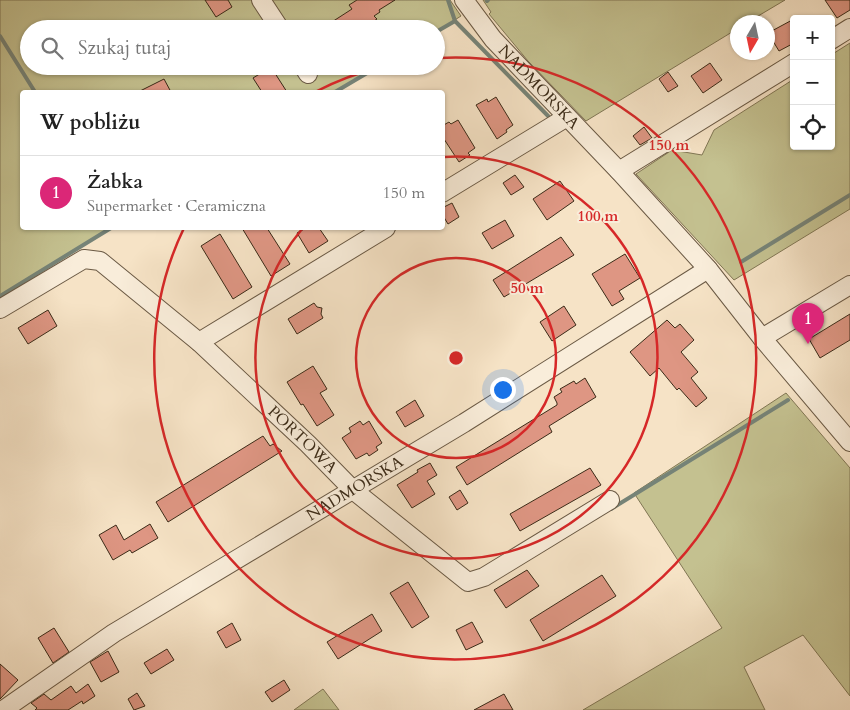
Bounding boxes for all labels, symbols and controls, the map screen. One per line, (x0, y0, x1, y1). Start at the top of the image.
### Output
north arrow (730, 15, 775, 60)
map controls (790, 15, 835, 150)
button: + (790, 15, 835, 60)
search box (20, 20, 445, 75)
icon: search (38, 34, 66, 62)
text: Szukaj tutaj (78, 35, 171, 61)
street label: NADMORSKA (493, 40, 585, 135)
button: − (790, 60, 835, 105)
button: locate (790, 105, 835, 150)
text: W pobliżu (40, 108, 141, 137)
text: 150 m (649, 135, 690, 155)
text: Żabka (87, 169, 143, 195)
text: 1 (52, 182, 60, 204)
text: 150 m (383, 182, 425, 204)
text: Supermarket · Ceramiczna (87, 195, 266, 217)
text: 100 m (578, 206, 619, 226)
text: 50 m (510, 278, 544, 298)
pin: 1 (792, 303, 824, 344)
centre of rings (447, 349, 465, 367)
your location (490, 377, 516, 403)
street label: PORTOWA (263, 401, 342, 479)
street label: NADMORSKA (302, 451, 408, 526)

